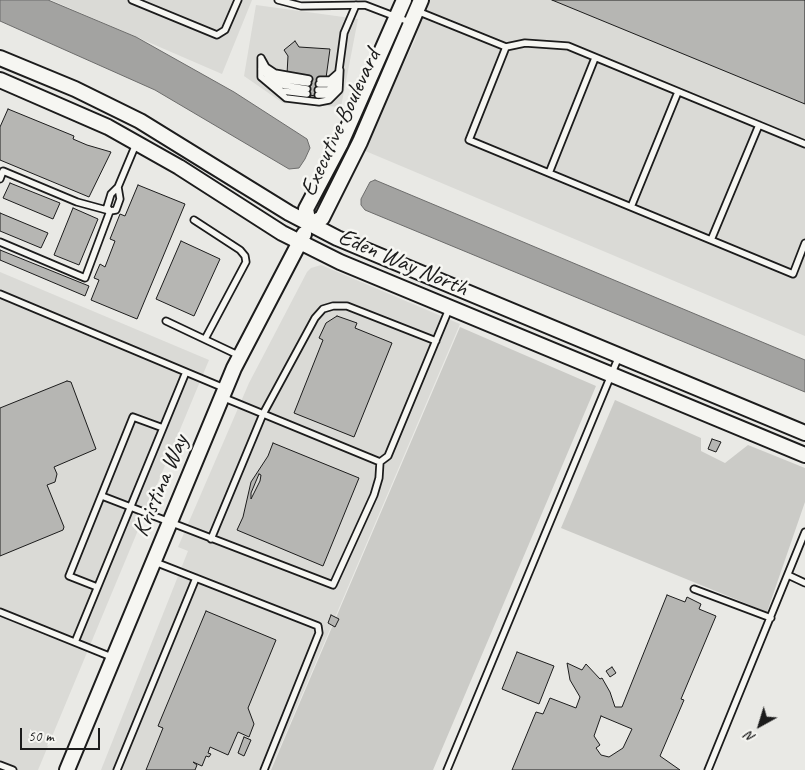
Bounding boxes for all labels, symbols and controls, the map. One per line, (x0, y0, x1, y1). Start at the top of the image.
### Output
street label: Executive Boulevard (294, 45, 388, 201)
street label: Eden Way North (334, 223, 472, 303)
street label: Kristina Way (127, 431, 195, 541)
north arrow (735, 700, 785, 750)
scale bar (22, 718, 102, 750)
text: 50 m (28, 727, 54, 746)
text: N (742, 728, 759, 746)

